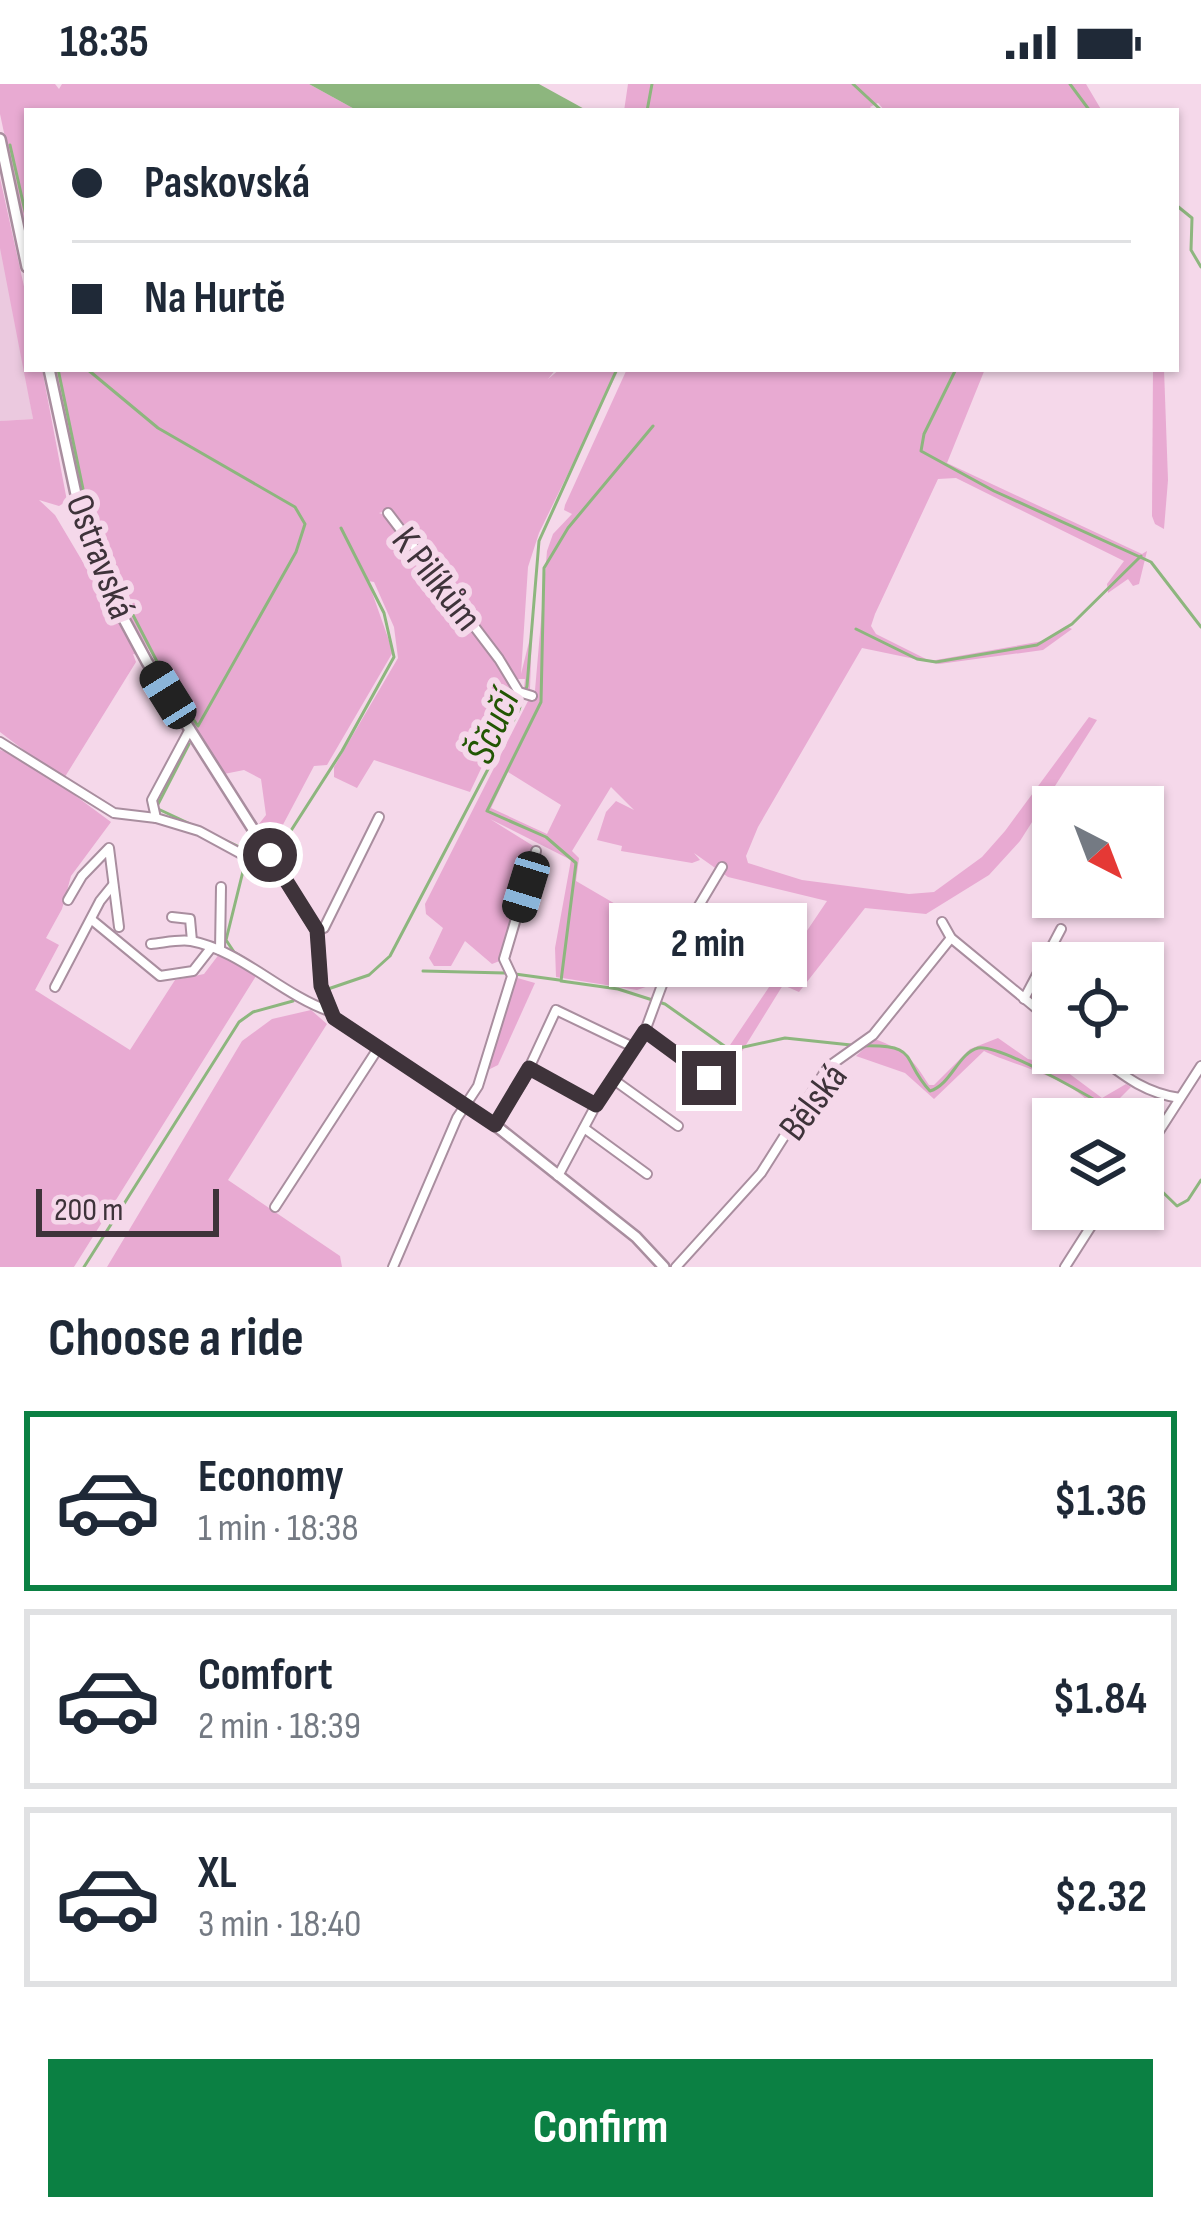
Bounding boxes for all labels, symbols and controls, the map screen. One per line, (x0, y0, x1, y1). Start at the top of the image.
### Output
text: 18:35 (60, 15, 149, 70)
text: Paskovská (144, 156, 310, 211)
text: Na Hurtě (144, 271, 286, 326)
street label: Ostravská (55, 488, 145, 626)
street label: K Pilíkům (381, 518, 491, 641)
car (134, 655, 202, 735)
water label: Ščučí (455, 679, 533, 772)
north arrow (1032, 786, 1164, 918)
map controls (1032, 786, 1164, 1230)
route start (243, 828, 297, 882)
car (498, 847, 554, 927)
callout: 2 min (610, 904, 808, 988)
text: 2 min (671, 921, 745, 968)
button: locate (1032, 942, 1164, 1074)
route end (682, 1051, 736, 1105)
street label: Bělská (770, 1055, 858, 1150)
button: layers (1032, 1098, 1164, 1230)
scale bar (36, 1183, 219, 1236)
text: 200 m (54, 1190, 123, 1230)
text: Choose a ride (48, 1306, 304, 1371)
icon: car (54, 1447, 162, 1555)
text: Economy (198, 1450, 344, 1505)
text: $1.36 (1054, 1474, 1147, 1529)
text: 1 min · 18:38 (198, 1505, 359, 1552)
icon: car (54, 1645, 162, 1753)
text: Comfort (198, 1648, 333, 1703)
text: $1.84 (1052, 1672, 1147, 1727)
text: 2 min · 18:39 (198, 1703, 361, 1750)
icon: car (54, 1843, 162, 1951)
text: XL (198, 1846, 237, 1901)
text: $2.32 (1054, 1870, 1147, 1925)
text: 3 min · 18:40 (198, 1901, 362, 1948)
button: Confirm (48, 2059, 1153, 2197)

